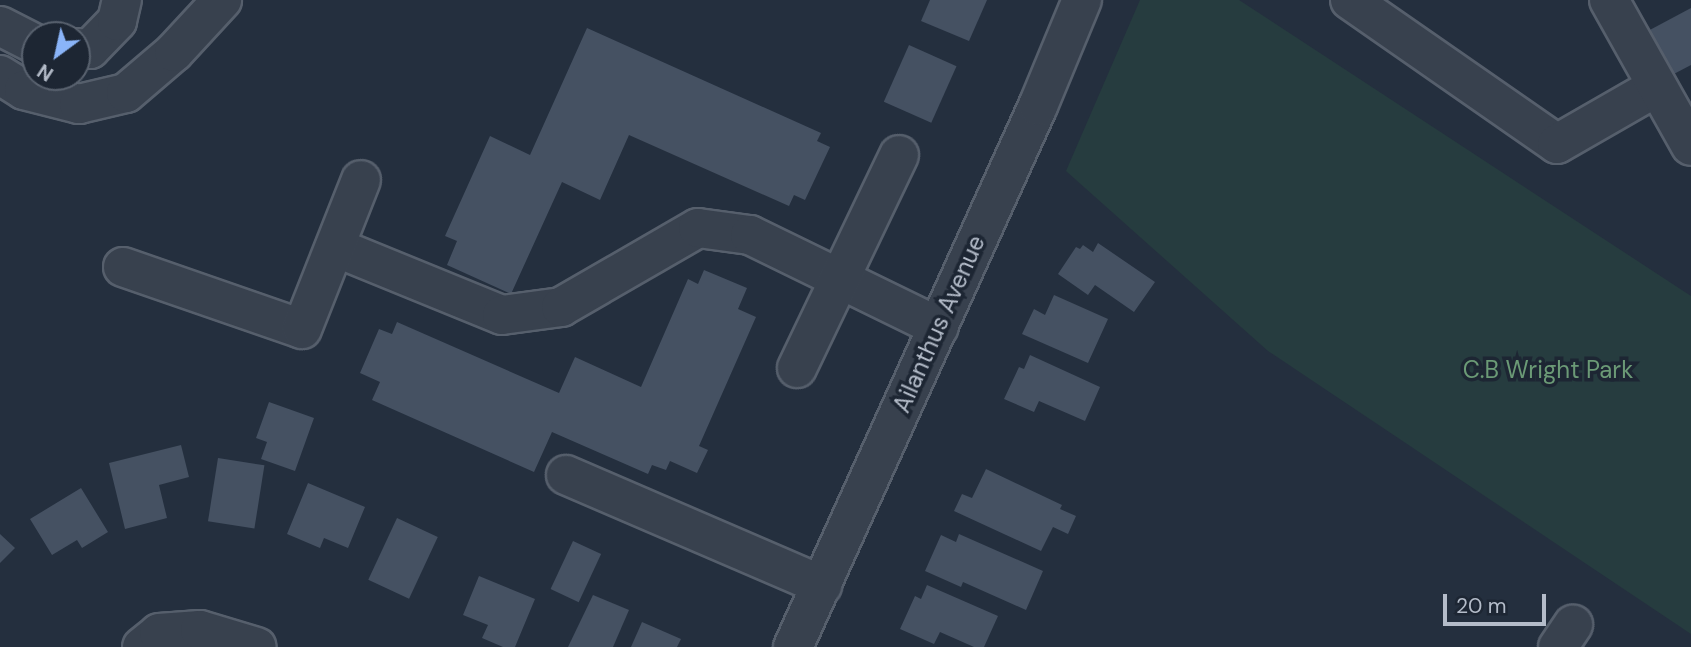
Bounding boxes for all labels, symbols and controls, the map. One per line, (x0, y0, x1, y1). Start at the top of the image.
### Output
north arrow (21, 21, 91, 91)
text: N (33, 58, 58, 87)
street label: Ailanthus Avenue (887, 231, 991, 417)
park label: C.B Wright Park (1463, 356, 1633, 384)
scale bar (1446, 580, 1549, 624)
text: 20 m (1456, 592, 1507, 620)

